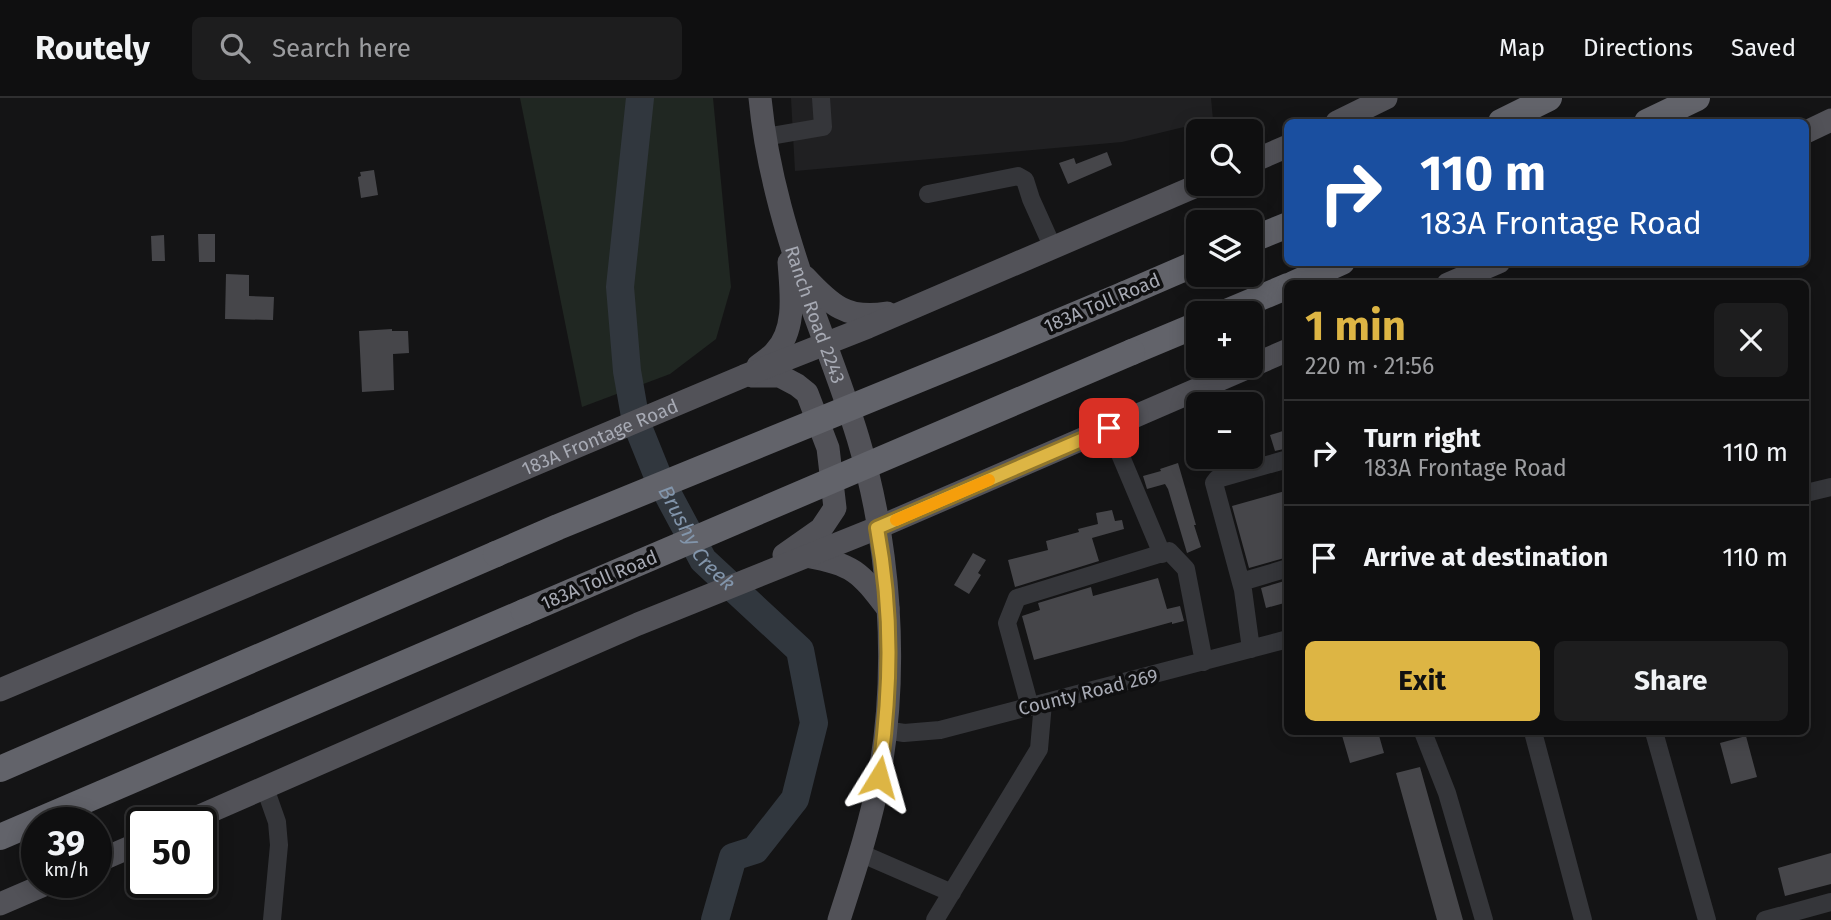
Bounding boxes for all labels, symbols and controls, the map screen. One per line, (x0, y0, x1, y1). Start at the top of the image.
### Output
search box (192, 17, 682, 80)
text: Routely (35, 28, 150, 68)
icon: search (216, 29, 254, 67)
text: Search here (272, 33, 411, 64)
text: Map (1499, 34, 1545, 62)
text: Directions (1583, 34, 1693, 62)
text: Saved (1731, 34, 1796, 62)
map controls (1186, 119, 1263, 469)
button: search (1186, 119, 1263, 196)
text: 110 m (1420, 144, 1546, 203)
icon: right (1305, 147, 1396, 238)
text: 183A Frontage Road (1420, 204, 1702, 242)
button: layers (1186, 210, 1263, 287)
street label: Ranch Road 2243 (781, 243, 850, 386)
street label: 183A Toll Road (1040, 268, 1164, 338)
button: + (1186, 301, 1263, 378)
text: 1 min (1305, 301, 1406, 351)
button: close (1714, 303, 1788, 377)
text: 220 m · 21:56 (1305, 352, 1434, 380)
button: − (1186, 392, 1263, 469)
street label: 183A Frontage Road (518, 394, 681, 480)
pin (1079, 398, 1139, 458)
icon: arrive (1090, 409, 1128, 447)
text: Turn right (1364, 423, 1481, 454)
icon: right (1305, 434, 1343, 472)
text: 110 m (1722, 437, 1788, 468)
text: 183A Frontage Road (1364, 454, 1567, 482)
water label: Brushy Creek (653, 481, 741, 596)
icon: arrive (1305, 539, 1343, 577)
text: Arrive at destination (1364, 542, 1608, 573)
text: 110 m (1722, 542, 1788, 573)
street label: 183A Toll Road (537, 545, 661, 615)
button: Exit (1305, 641, 1540, 721)
button: Share (1554, 641, 1788, 721)
street label: County Road 269 (1016, 664, 1160, 720)
position arrow (842, 740, 916, 814)
speed limit sign: 50 (126, 807, 217, 898)
text: 39 (48, 822, 85, 864)
text: km/h (44, 859, 89, 881)

